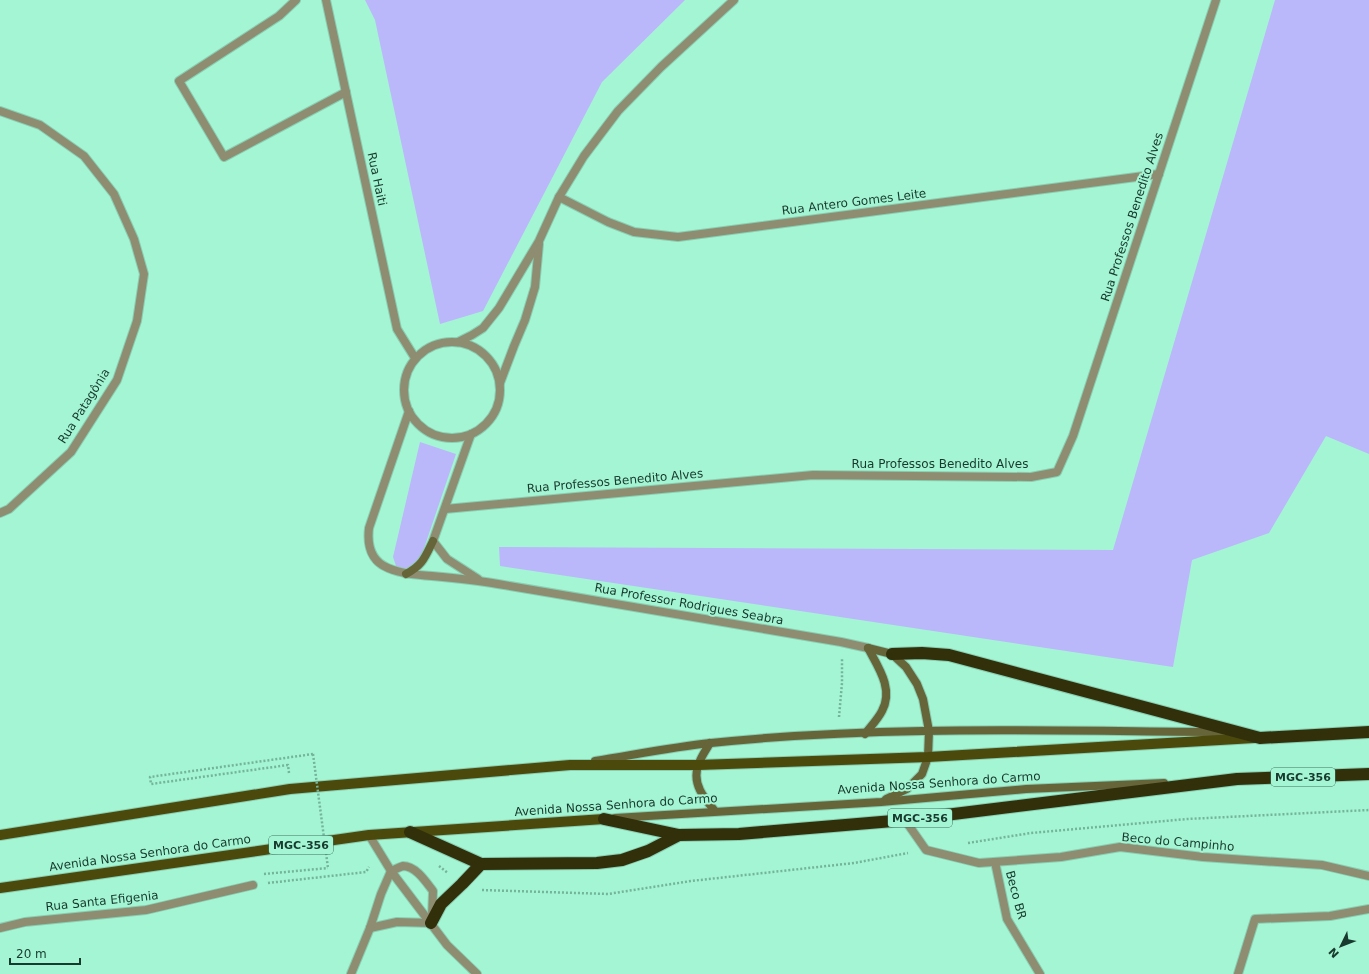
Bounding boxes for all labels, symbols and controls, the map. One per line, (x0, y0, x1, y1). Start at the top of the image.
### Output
street label: Rua Professos Benedito Alves (1098, 131, 1166, 303)
street label: Rua Haiti (365, 151, 389, 207)
street label: Rua Antero Gomes Leite (781, 186, 927, 218)
street label: Rua Patagônia (55, 366, 113, 446)
street label: Rua Professos Benedito Alves (852, 457, 1028, 471)
street label: Rua Professos Benedito Alves (526, 466, 704, 496)
street label: Rua Professor Rodrigues Seabra (593, 580, 785, 628)
road number: MGC-356 (1271, 768, 1335, 786)
street label: Avenida Nossa Senhora do Carmo (837, 769, 1041, 797)
street label: Avenida Nossa Senhora do Carmo (514, 791, 718, 819)
road number: MGC-356 (888, 809, 952, 827)
street label: Beco do Campinho (1121, 830, 1235, 854)
street label: Avenida Nossa Senhora do Carmo (48, 832, 252, 874)
road number: MGC-356 (269, 836, 333, 854)
street label: Beco BR (1003, 869, 1029, 921)
street label: Rua Santa Efigenia (45, 888, 159, 914)
north arrow (1321, 926, 1361, 966)
scale bar (10, 940, 80, 966)
text: N (1326, 945, 1342, 960)
text: 20 m (16, 947, 47, 961)

